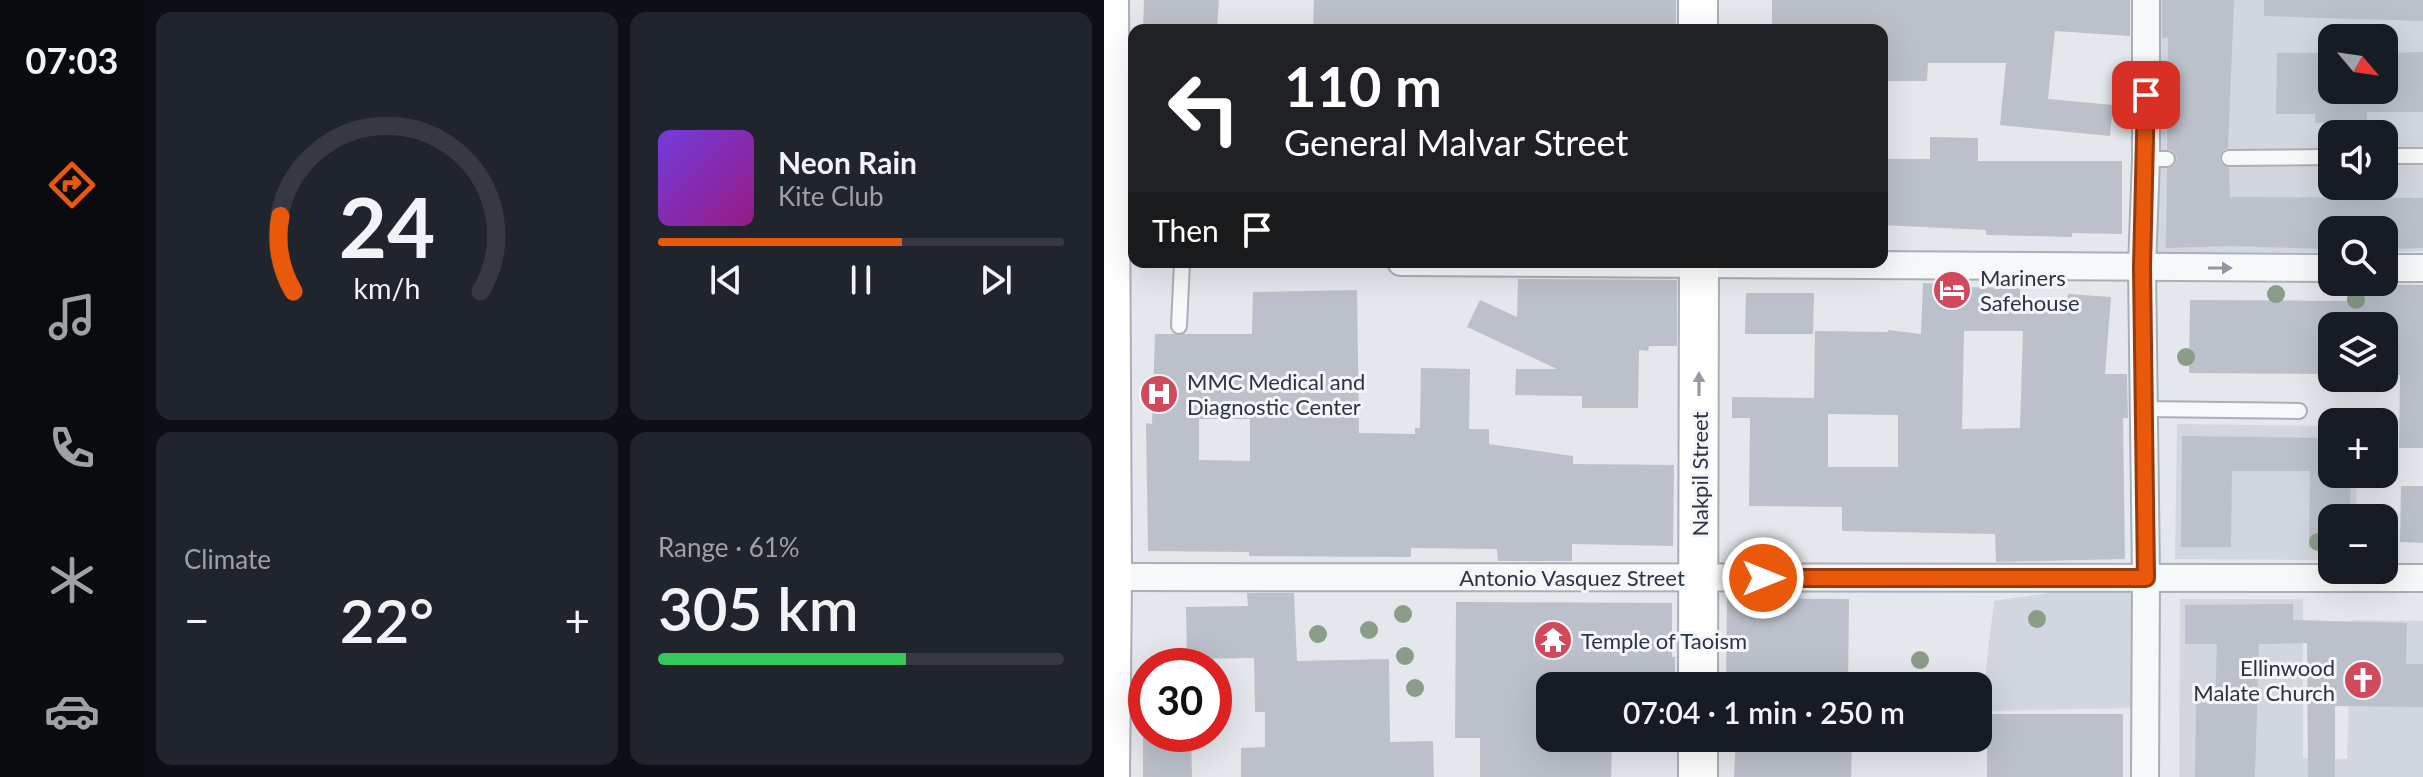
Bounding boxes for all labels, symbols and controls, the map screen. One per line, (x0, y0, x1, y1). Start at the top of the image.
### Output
north arrow (2318, 24, 2398, 104)
map controls (2318, 24, 2398, 584)
text: 07:03 (26, 38, 118, 82)
text: 110 m (1284, 52, 1442, 119)
icon: left (1152, 56, 1256, 160)
pin (2112, 61, 2180, 129)
icon: arrive (2124, 73, 2168, 117)
text: General Malvar Street (1284, 120, 1628, 164)
button: sound (2318, 120, 2398, 200)
text: Neon Rain (778, 144, 917, 180)
icon: directions (44, 157, 100, 213)
text: 24 (339, 175, 435, 275)
text: Kite Club (778, 180, 884, 212)
icon: arrive (1235, 208, 1279, 252)
text: Then (1152, 212, 1219, 248)
button: search (2318, 216, 2398, 296)
icon: previous (704, 258, 748, 302)
icon: pause (839, 258, 883, 302)
icon: next (974, 258, 1018, 302)
one-way arrow (2208, 262, 2233, 274)
place label: Mariners Safehouse (1980, 264, 2080, 316)
hotel icon: Mariners Safehouse (1931, 269, 1973, 311)
text: km/h (354, 271, 420, 305)
icon: music (44, 289, 100, 345)
button: layers (2318, 312, 2398, 392)
place label: MMC Medical and Diagnostic Center (1187, 368, 1365, 420)
one-way arrow (1693, 371, 1705, 396)
hospital icon: MMC Medical and Diagnostic Center (1138, 373, 1180, 415)
button: + (2318, 408, 2398, 488)
street label: Nakpil Street (1686, 411, 1713, 536)
icon: phone (44, 420, 100, 476)
button: − (2318, 504, 2398, 584)
text: Range · 61% (658, 531, 800, 563)
position arrow (1721, 536, 1805, 620)
text: Climate (184, 543, 271, 575)
icon: climate (44, 552, 100, 608)
street label: Antonio Vasquez Street (1459, 564, 1685, 591)
text: 305 km (658, 572, 859, 644)
text: 22° (340, 584, 434, 656)
text: − (184, 594, 210, 646)
text: + (564, 594, 590, 646)
temple icon: Temple of Taoism (1532, 619, 1574, 661)
place label: Temple of Taoism (1581, 627, 1747, 654)
speed limit sign: 30 (1128, 648, 1232, 752)
place label: Ellinwood Malate Church (2193, 654, 2335, 706)
church icon: Ellinwood Malate Church (2342, 659, 2384, 701)
icon: car (44, 683, 100, 739)
text: 07:04 · 1 min · 250 m (1623, 694, 1905, 730)

